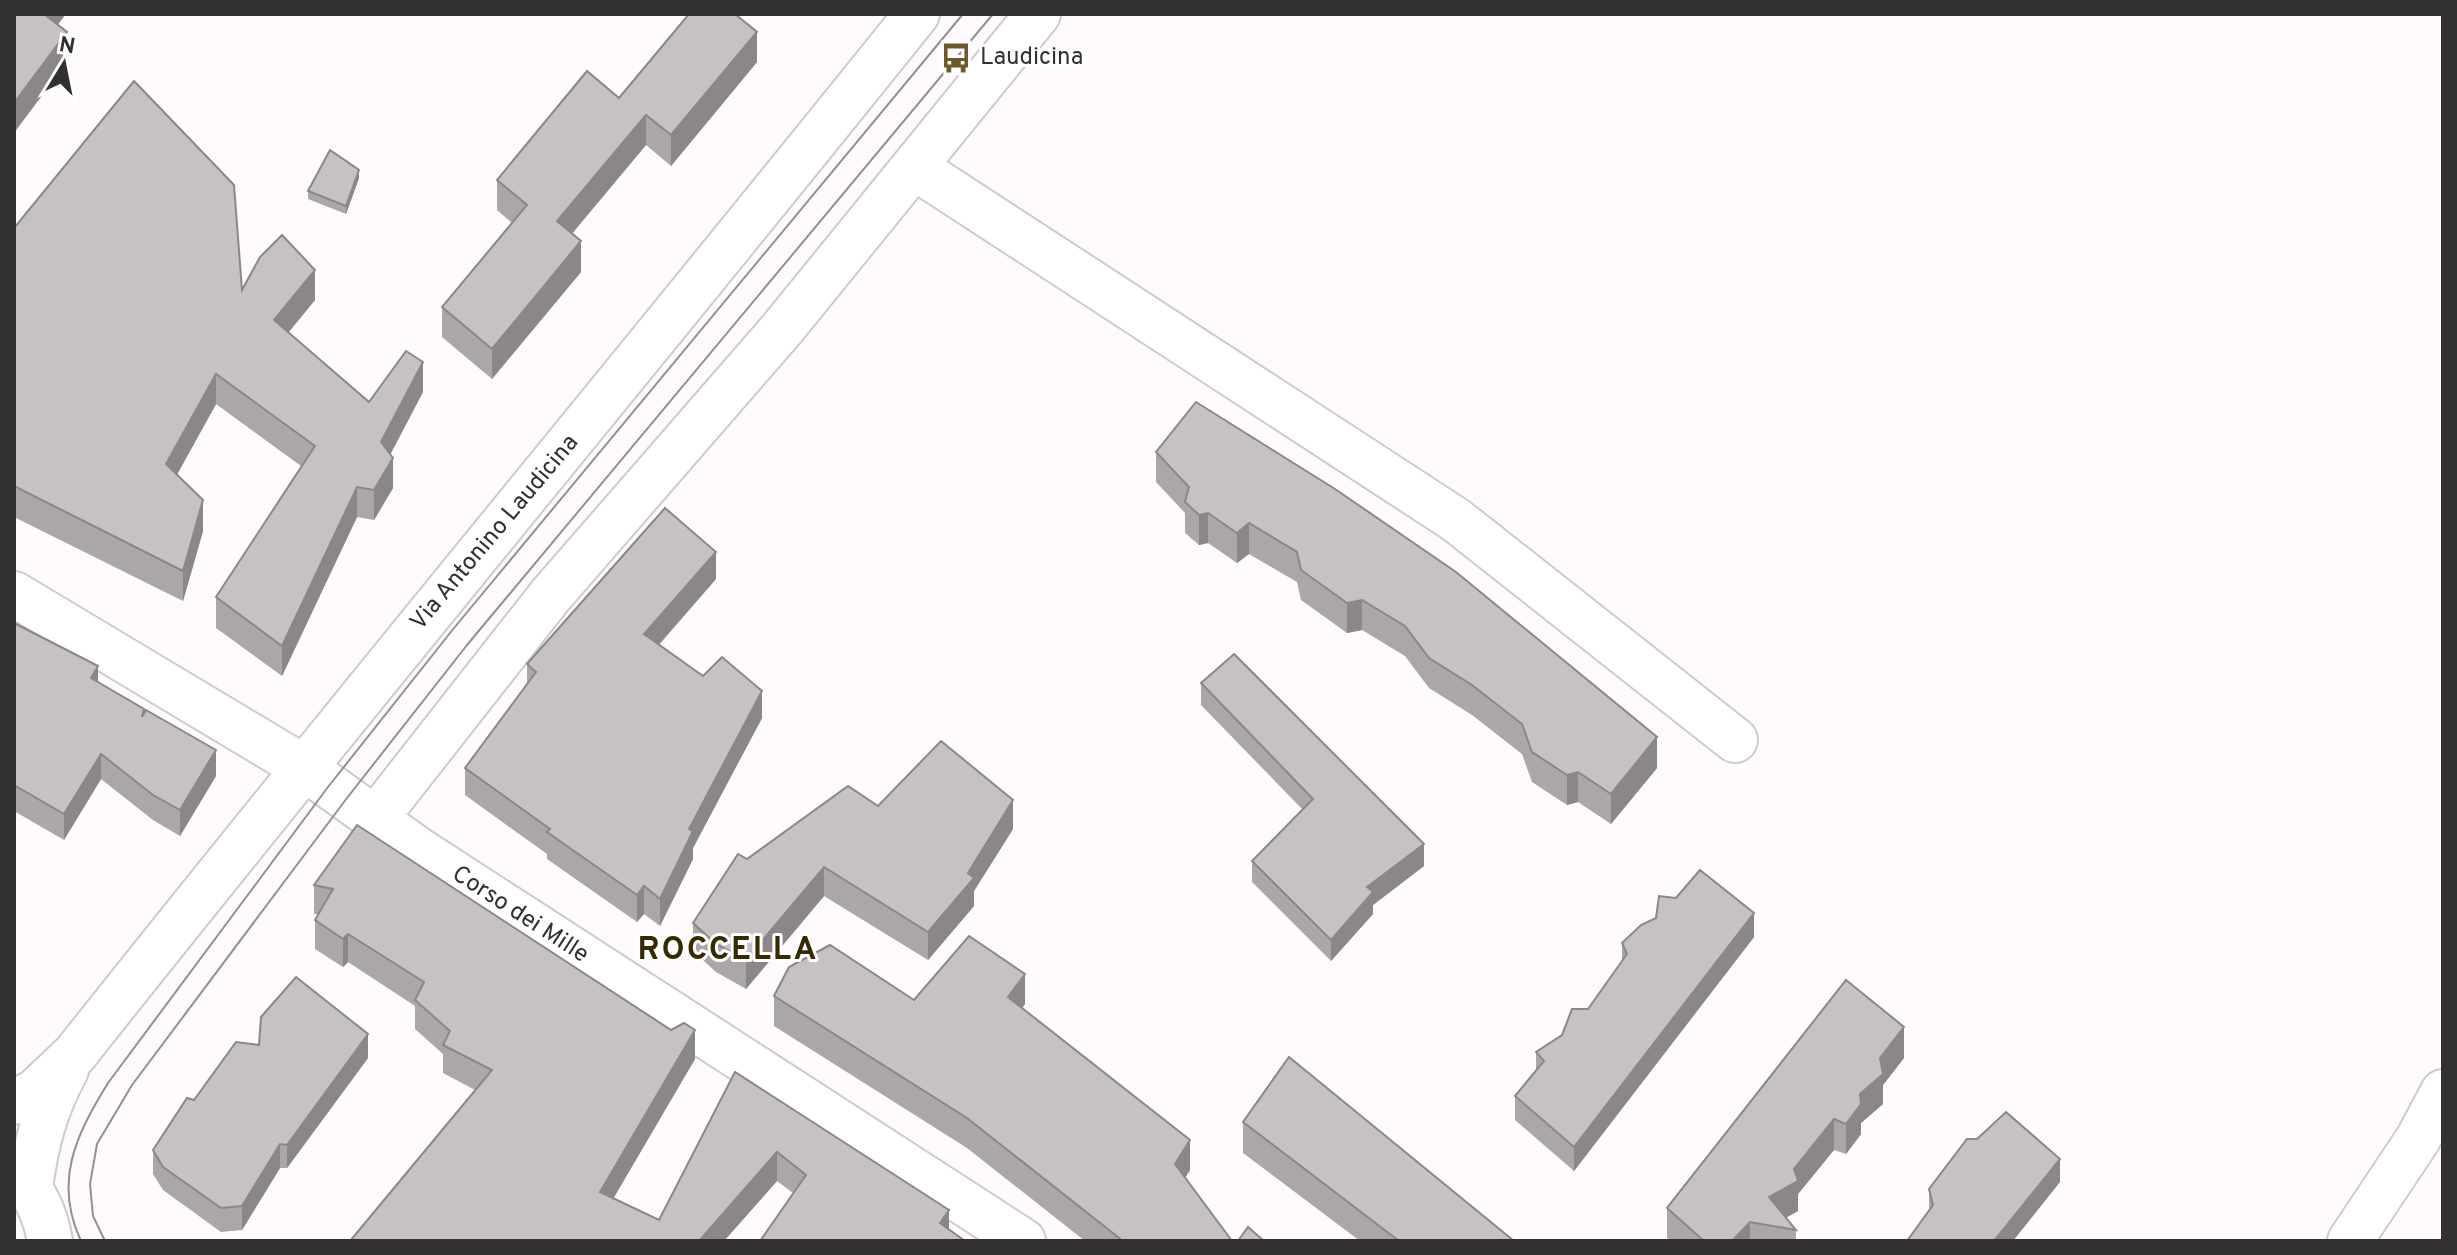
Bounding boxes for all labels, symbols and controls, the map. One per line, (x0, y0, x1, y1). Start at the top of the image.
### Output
north arrow (24, 24, 104, 104)
text: N (57, 32, 77, 61)
bus stop icon: Laudicina (939, 41, 973, 75)
place label: Laudicina (980, 43, 1083, 73)
street label: Via Antonino Laudicina (404, 429, 586, 637)
street label: Corso dei Mille (446, 860, 594, 970)
district label: ROCCELLA (637, 931, 819, 971)

